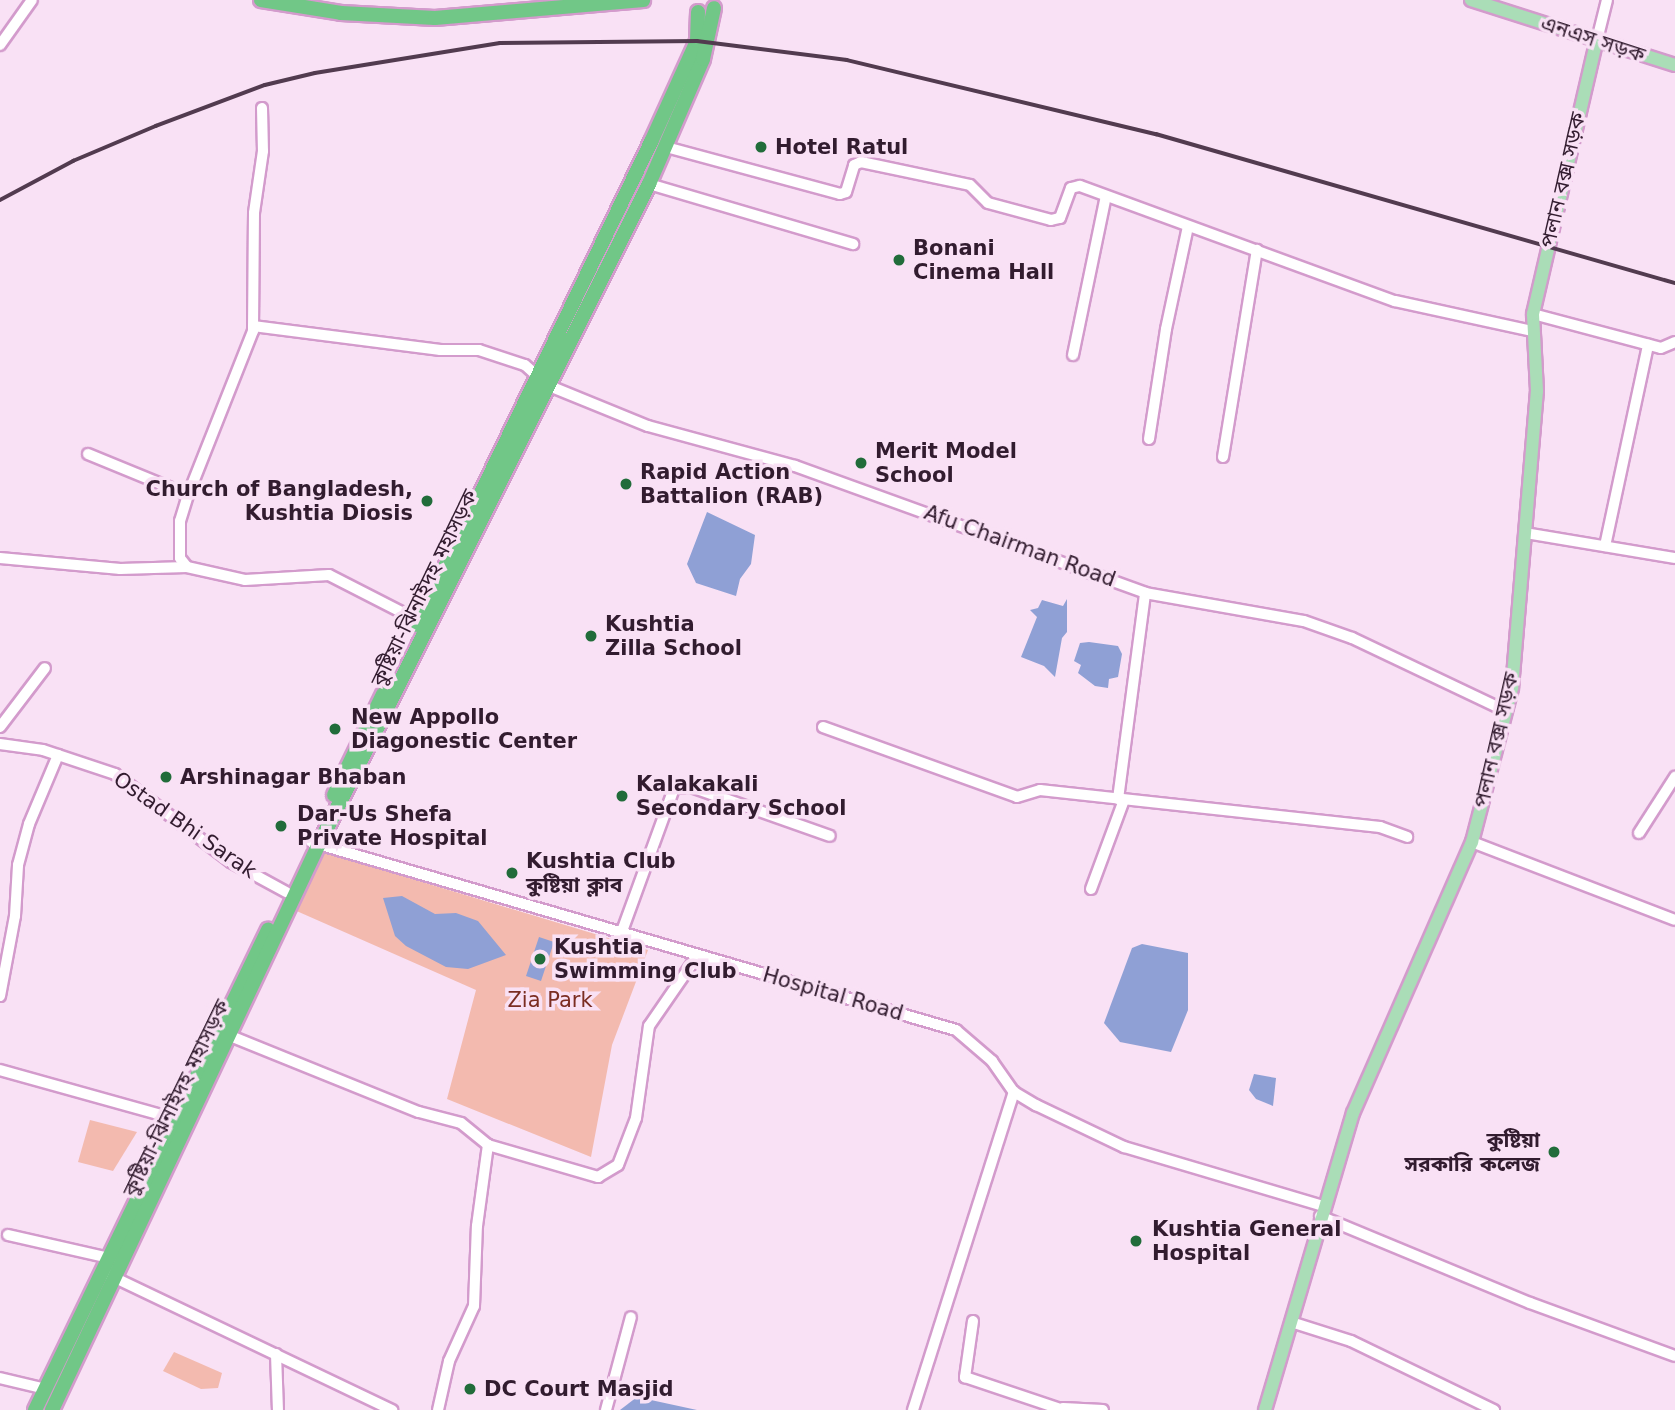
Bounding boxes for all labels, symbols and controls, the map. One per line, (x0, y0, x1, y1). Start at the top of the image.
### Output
street label: এনএস সড়ক (1538, 10, 1648, 68)
street label: পলান বক্স সড়ক (1535, 110, 1591, 250)
place label: Hotel Ratul (775, 134, 908, 160)
marker: Hotel Ratul (753, 139, 769, 155)
place label: Bonani Cinema Hall (913, 235, 1054, 285)
marker: Bonani Cinema Hall (891, 252, 907, 268)
place label: Merit Model School (875, 438, 1017, 488)
marker: Merit Model School (853, 455, 869, 471)
place label: Rapid Action Battalion (RAB) (640, 459, 823, 509)
place label: Church of Bangladesh, Kushtia Diosis (146, 476, 413, 526)
marker: Rapid Action Battalion (RAB) (618, 476, 634, 492)
street label: কুষ্টিয়া-ঝিনাইদহ মহাসড়ক (365, 485, 483, 691)
marker: Church of Bangladesh, Kushtia Diosis (419, 493, 435, 509)
street label: Afu Chairman Road (921, 500, 1119, 592)
place label: Kushtia Zilla School (605, 611, 742, 661)
marker: Kushtia Zilla School (583, 628, 599, 644)
street label: পলান বক্স সড়ক (1468, 670, 1524, 810)
place label: New Appollo Diagonestic Center (351, 704, 577, 754)
marker: New Appollo Diagonestic Center (325, 719, 345, 739)
place label: Arshinagar Bhaban (180, 764, 407, 790)
street label: Ostad Bhi Sarak (109, 766, 261, 884)
marker: Arshinagar Bhaban (158, 769, 174, 785)
place label: Kalakakali Secondary School (636, 771, 846, 821)
marker: Kalakakali Secondary School (614, 788, 630, 804)
place label: Dar-Us Shefa Private Hospital (297, 801, 488, 851)
marker: Dar-Us Shefa Private Hospital (271, 816, 291, 836)
place label: Kushtia Club কুষ্টিয়া ক্লাব (526, 848, 676, 898)
marker: Kushtia Club কুষ্টিয়া ক্লাব (504, 865, 520, 881)
place label: Kushtia Swimming Club (554, 934, 737, 984)
marker: Kushtia Swimming Club (532, 951, 548, 967)
street label: Hospital Road (760, 962, 906, 1026)
park label: Zia Park (507, 987, 593, 1013)
street label: কুষ্টিয়া-ঝিনাইদহ মহাসড়ক (117, 995, 235, 1201)
place label: কুষ্টিয়া সরকারি কলেজ (1405, 1127, 1540, 1177)
marker: কুষ্টিয়া সরকারি কলেজ (1546, 1144, 1562, 1160)
place label: Kushtia General Hospital (1152, 1216, 1341, 1266)
marker: Kushtia General Hospital (1126, 1231, 1146, 1251)
place label: DC Court Masjid (484, 1376, 674, 1402)
marker: DC Court Masjid (462, 1381, 478, 1397)

